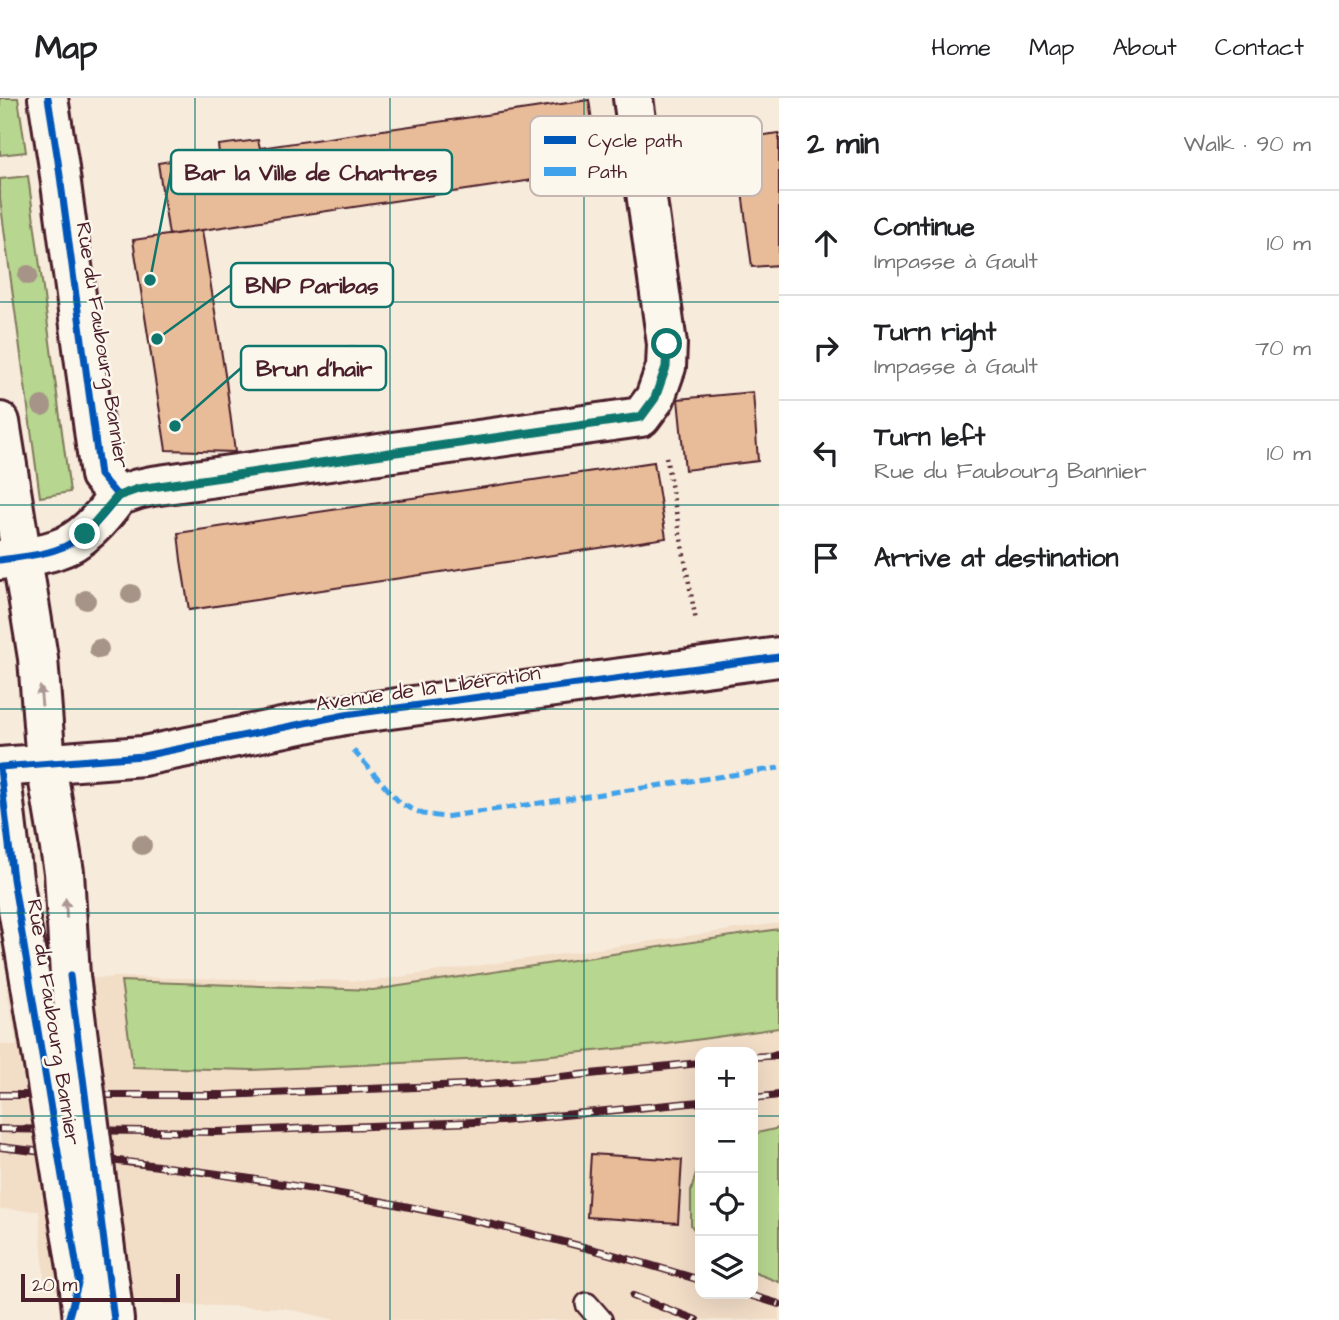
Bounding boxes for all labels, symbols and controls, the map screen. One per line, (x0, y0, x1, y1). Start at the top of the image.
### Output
text: Map (35, 25, 97, 71)
text: Home (931, 31, 991, 65)
text: Map (1029, 31, 1074, 65)
text: About (1112, 31, 1177, 65)
text: Contact (1215, 31, 1304, 65)
legend (530, 116, 762, 196)
text: 2 min (807, 123, 879, 165)
text: Cycle path (588, 128, 683, 156)
text: Walk · 90 m (1184, 128, 1311, 160)
callout: Bar la Ville de Chartres (171, 150, 452, 194)
text: Bar la Ville de Chartres (185, 157, 438, 189)
text: Path (588, 159, 627, 186)
text: Continue (874, 209, 975, 245)
street label: Rue du Faubourg Bannier (67, 220, 136, 471)
icon: ahead (807, 224, 845, 262)
text: 10 m (1266, 227, 1311, 259)
text: Impasse à Gault (874, 245, 1038, 277)
callout: BNP Paribas (231, 263, 393, 307)
text: BNP Paribas (245, 270, 379, 302)
text: Turn right (874, 314, 996, 350)
route start (651, 328, 682, 359)
icon: right (807, 329, 845, 367)
text: 70 m (1255, 332, 1311, 364)
callout: Brun d'hair (241, 346, 386, 390)
text: Impasse à Gault (874, 350, 1038, 382)
text: Brun d'hair (256, 353, 372, 385)
text: Turn left (874, 419, 985, 455)
icon: left (807, 434, 845, 472)
text: 10 m (1266, 437, 1311, 469)
text: Rue du Faubourg Bannier (874, 455, 1147, 487)
route end (69, 518, 100, 549)
icon: arrive (807, 539, 845, 577)
text: Arrive at destination (874, 540, 1119, 576)
street label: Avenue de la Libération (314, 658, 542, 719)
one-way arrow (35, 685, 46, 707)
street label: Rue du Faubourg Bannier (18, 897, 87, 1148)
one-way arrow (61, 897, 72, 919)
map controls (695, 1047, 758, 1299)
button: + (695, 1047, 758, 1110)
button: − (695, 1110, 758, 1173)
button: locate (695, 1173, 758, 1236)
button: layers (695, 1236, 758, 1299)
scale bar (21, 1271, 180, 1303)
text: 20 m (32, 1272, 77, 1299)

